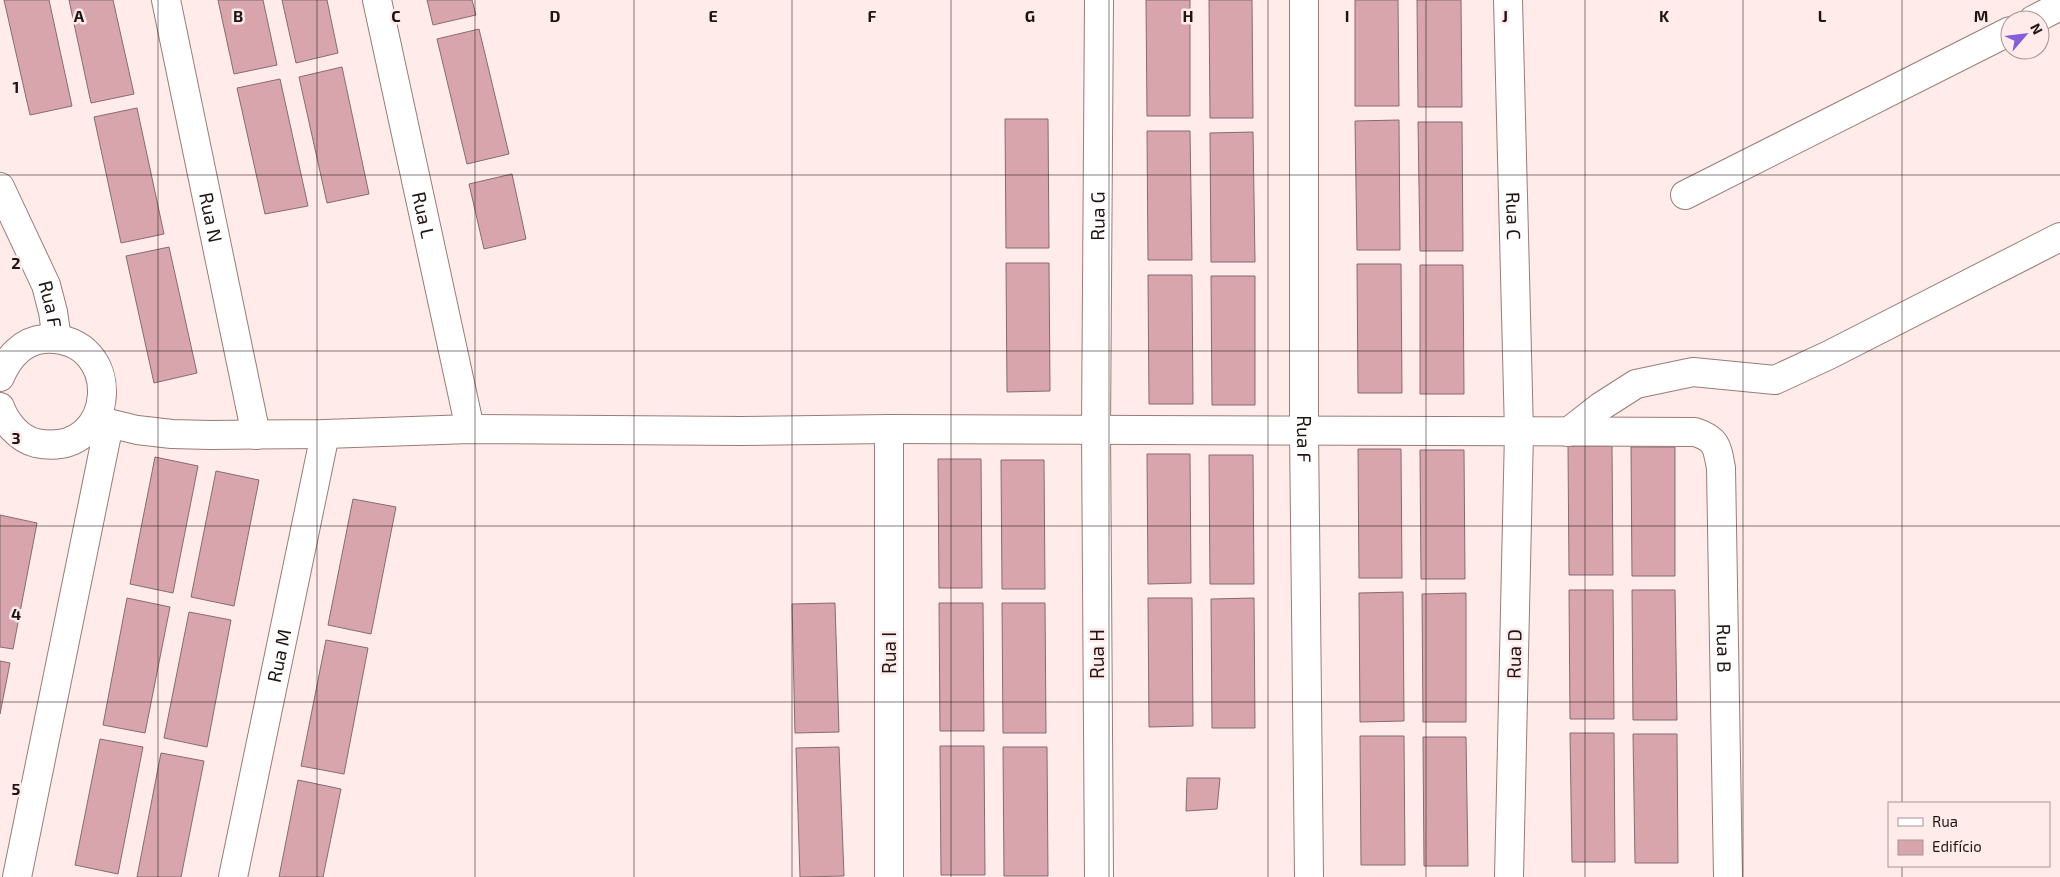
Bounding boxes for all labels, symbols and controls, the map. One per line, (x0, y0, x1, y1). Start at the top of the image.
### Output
text: A (74, 6, 85, 25)
text: B (233, 6, 243, 25)
text: C (391, 6, 401, 25)
text: D (550, 6, 561, 25)
text: E (708, 6, 718, 25)
text: F (868, 6, 877, 25)
text: G (1025, 6, 1035, 25)
text: H (1182, 6, 1194, 25)
text: I (1345, 6, 1349, 25)
text: J (1502, 6, 1508, 25)
text: K (1659, 6, 1670, 25)
text: L (1818, 6, 1827, 25)
text: M (1974, 6, 1988, 25)
north arrow (2000, 10, 2050, 60)
text: N (2027, 20, 2047, 37)
text: 1 (13, 77, 19, 96)
street label: Rua L (408, 189, 440, 241)
street label: Rua N (195, 190, 228, 244)
street label: Rua G (1085, 191, 1109, 241)
street label: Rua C (1502, 192, 1526, 240)
text: 2 (11, 253, 21, 272)
street label: Rua F (34, 278, 67, 329)
street label: Rua F (1293, 415, 1316, 463)
text: 3 (11, 428, 21, 447)
text: 4 (11, 604, 21, 623)
street label: Rua B (1713, 623, 1737, 673)
street label: Rua M (262, 627, 295, 684)
street label: Rua H (1085, 629, 1108, 679)
street label: Rua D (1502, 629, 1525, 679)
street label: Rua I (877, 632, 900, 674)
text: 5 (12, 779, 21, 798)
legend (1888, 802, 2050, 867)
text: Rua (1932, 812, 1958, 830)
text: Edifício (1932, 837, 1982, 855)

